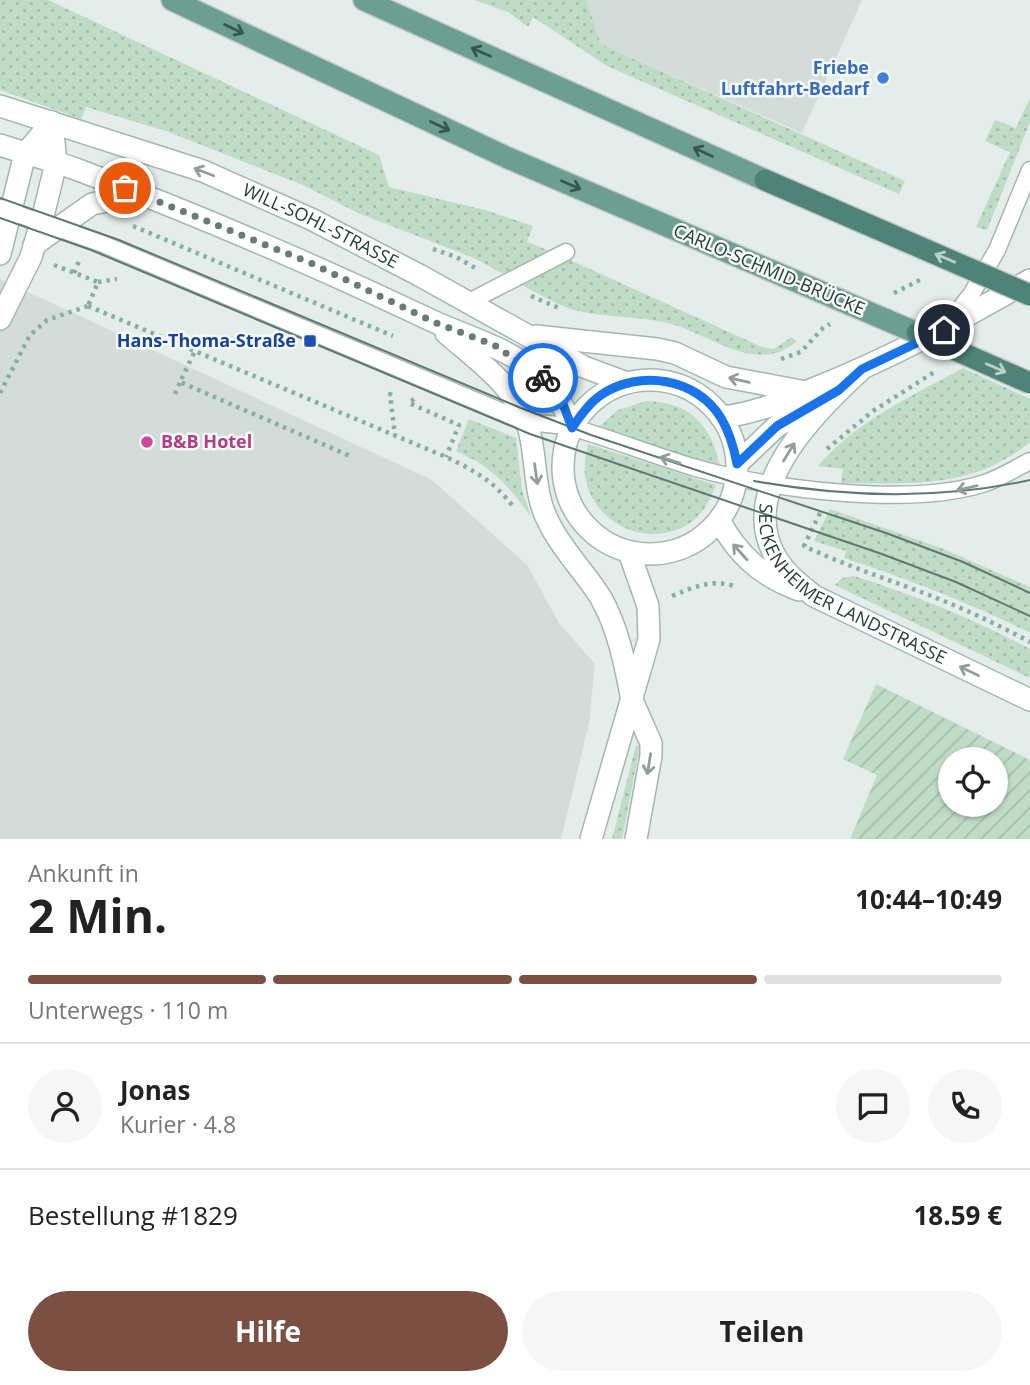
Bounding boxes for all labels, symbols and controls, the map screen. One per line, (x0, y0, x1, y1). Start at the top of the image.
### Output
one-way arrow (223, 23, 244, 36)
one-way arrow (470, 45, 492, 58)
place label: Friebe Luftfahrt-Bedarf (721, 55, 870, 100)
marker: Friebe Luftfahrt-Bedarf (875, 70, 891, 86)
one-way arrow (429, 120, 450, 133)
one-way arrow (693, 145, 714, 158)
pin (95, 158, 155, 218)
one-way arrow (193, 164, 215, 177)
icon: bag (106, 169, 144, 207)
street label: WILL-SOHL-STRASSE (239, 177, 403, 273)
one-way arrow (560, 179, 581, 192)
street label: CARLO-SCHMID-BRÜCKE (670, 218, 869, 320)
one-way arrow (935, 251, 956, 264)
pin (914, 300, 974, 360)
icon: home (925, 311, 963, 349)
place label: Hans-Thoma-Straße (117, 328, 296, 352)
marker: Hans-Thoma-Straße (302, 333, 318, 349)
courier (508, 343, 578, 413)
icon: bike (524, 359, 562, 397)
one-way arrow (984, 362, 1006, 375)
one-way arrow (728, 373, 750, 386)
place label: B&B Hotel (161, 429, 252, 453)
marker: B&B Hotel (139, 434, 155, 450)
one-way arrow (782, 443, 796, 463)
one-way arrow (659, 453, 681, 466)
one-way arrow (530, 462, 543, 485)
one-way arrow (956, 481, 979, 495)
street label: SECKENHEIMER LANDSTRASSE (754, 503, 951, 669)
one-way arrow (732, 543, 748, 561)
one-way arrow (959, 663, 980, 677)
map controls (938, 747, 1008, 817)
button: locate (938, 747, 1008, 817)
one-way arrow (642, 752, 655, 775)
text: Ankunft in (28, 857, 139, 889)
text: 10:44–10:49 (855, 881, 1002, 917)
text: 2 Min. (28, 884, 167, 946)
text: Unterwegs · 110 m (28, 994, 228, 1026)
button: person (28, 1069, 102, 1143)
button: chat (836, 1069, 910, 1143)
button: phone (928, 1069, 1002, 1143)
text: Jonas (120, 1072, 190, 1108)
text: Kurier · 4.8 (120, 1108, 236, 1140)
text: Bestellung #1829 (28, 1197, 238, 1233)
text: 18.59 € (914, 1197, 1002, 1233)
button: Hilfe (28, 1291, 508, 1371)
button: Teilen (522, 1291, 1002, 1371)

